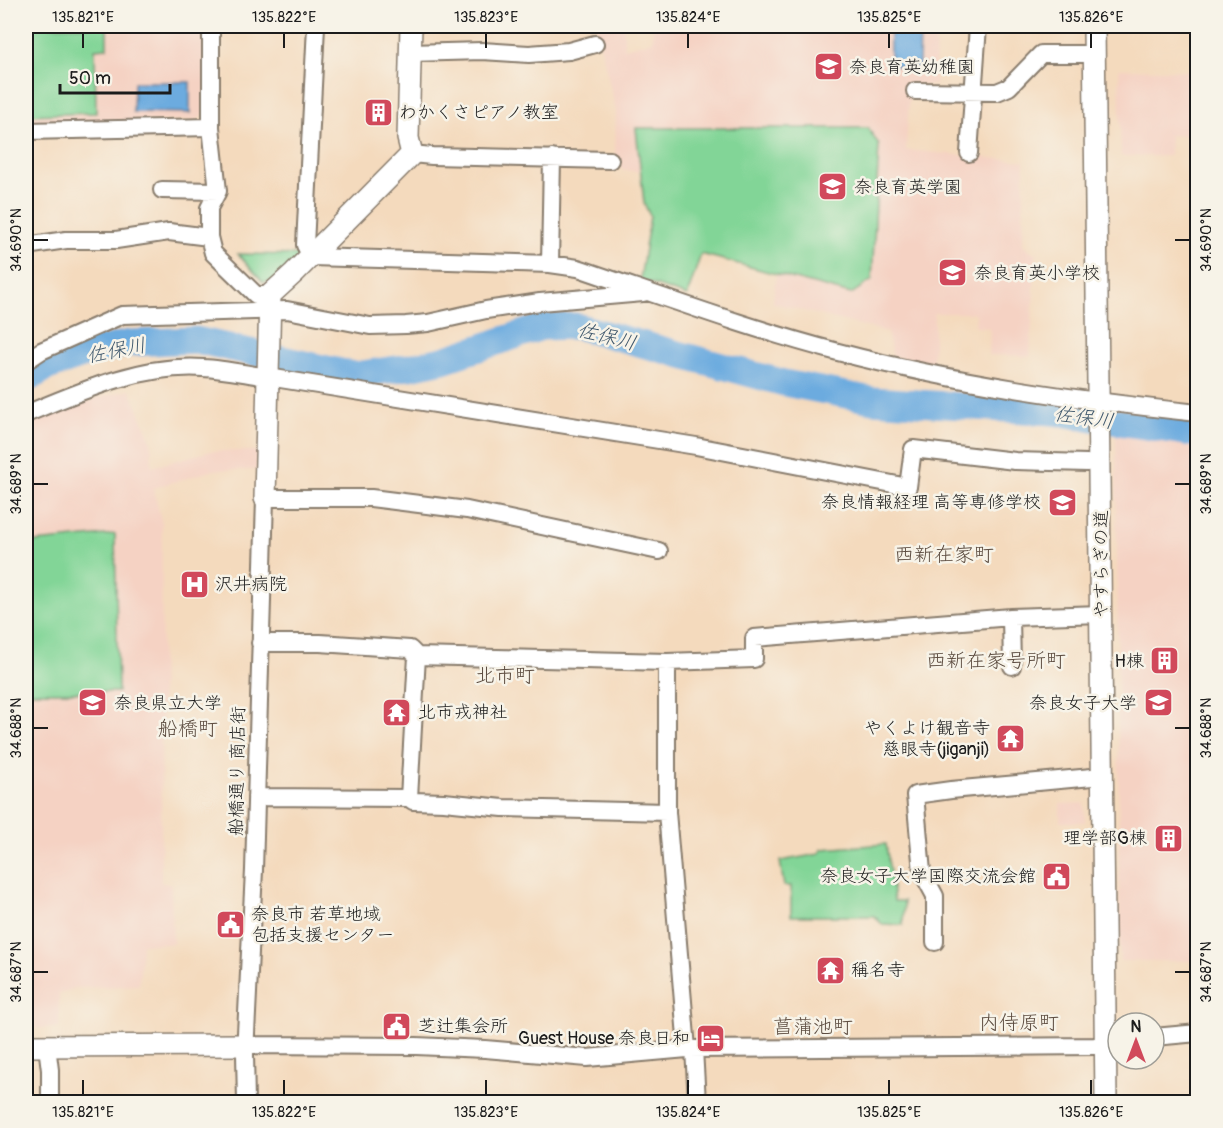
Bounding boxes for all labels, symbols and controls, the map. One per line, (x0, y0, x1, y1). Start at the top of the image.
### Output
text: 135.821°E (52, 8, 114, 27)
text: 135.822°E (252, 8, 316, 27)
text: 135.823°E (454, 8, 518, 27)
text: 135.824°E (656, 8, 721, 27)
text: 135.825°E (857, 8, 921, 27)
text: 135.826°E (1059, 8, 1124, 27)
school or university icon: 奈良育英幼稚園 (812, 51, 844, 83)
place label: 奈良育英幼稚園 (849, 56, 975, 79)
scale bar (60, 57, 170, 95)
text: 50 m (69, 67, 111, 90)
building icon: わかくさピアノ教室 (362, 96, 394, 128)
place label: わかくさピアノ教室 (399, 101, 559, 124)
school or university icon: 奈良育英学園 (817, 171, 849, 203)
place label: 奈良育英学園 (854, 176, 962, 199)
text: 34.690°N (7, 208, 26, 272)
text: 34.690°N (1197, 208, 1216, 272)
school or university icon: 奈良育英小学校 (937, 257, 969, 289)
place label: 奈良育英小学校 (974, 262, 1100, 285)
water label: 佐保川 (575, 317, 639, 356)
water label: 佐保川 (84, 332, 148, 368)
water label: 佐保川 (1052, 401, 1115, 434)
text: 34.689°N (7, 453, 26, 515)
text: 34.689°N (1197, 453, 1216, 515)
school or university icon: 奈良情報経理 高等専修学校 (1046, 486, 1078, 518)
place label: 奈良情報経理 高等専修学校 (821, 491, 1041, 514)
street label: やすらぎの道 (1090, 510, 1113, 618)
district label: 西新在家町 (894, 542, 994, 567)
hospital icon: 沢井病院 (178, 568, 210, 600)
place label: 沢井病院 (215, 573, 287, 596)
building icon: H棟 (1149, 645, 1181, 677)
district label: 西新在家号所町 (926, 648, 1066, 673)
place label: H棟 (1115, 650, 1144, 673)
district label: 北市町 (475, 663, 535, 688)
school or university icon: 奈良県立大学 (77, 687, 109, 719)
school or university icon: 奈良女子大学 (1142, 687, 1174, 719)
place label: 奈良県立大学 (114, 692, 222, 715)
place label: 奈良女子大学 (1029, 692, 1137, 715)
temple icon: 北市戎神社 (381, 696, 413, 728)
text: 34.688°N (7, 698, 26, 758)
text: 34.688°N (1197, 698, 1216, 758)
place label: 北市戎神社 (418, 701, 508, 724)
street label: 船橋通り 商店街 (225, 706, 250, 836)
district label: 船橋町 (158, 716, 218, 741)
place label: やくよけ観音寺 慈眼寺(jiganji) (864, 717, 990, 761)
temple icon: やくよけ観音寺 慈眼寺(jiganji) (995, 722, 1027, 754)
building icon: 理学部G棟 (1152, 822, 1184, 854)
place label: 理学部G棟 (1063, 827, 1147, 850)
public building icon: 奈良女子大学国際交流会館 (1041, 860, 1073, 892)
place label: 奈良女子大学国際交流会館 (820, 865, 1036, 888)
place label: 奈良市 若草地域 包括支援センター (251, 903, 394, 947)
public building icon: 奈良市 若草地域 包括支援センター (214, 908, 246, 940)
text: 34.687°N (7, 941, 26, 1003)
text: 34.687°N (1197, 941, 1216, 1003)
temple icon: 稱名寺 (814, 954, 846, 986)
place label: 稱名寺 (851, 959, 905, 982)
public building icon: 芝辻集会所 (381, 1010, 413, 1042)
district label: 内侍原町 (979, 1010, 1059, 1035)
north arrow (1106, 1011, 1166, 1071)
district label: 菖蒲池町 (773, 1014, 853, 1039)
place label: 芝辻集会所 (418, 1015, 508, 1038)
text: N (1131, 1017, 1142, 1037)
hotel icon: Guest House 奈良日和 (695, 1022, 727, 1054)
place label: Guest House 奈良日和 (518, 1027, 690, 1050)
text: 135.821°E (52, 1103, 114, 1122)
text: 135.822°E (252, 1103, 316, 1122)
text: 135.823°E (454, 1103, 518, 1122)
text: 135.824°E (656, 1103, 721, 1122)
text: 135.825°E (857, 1103, 921, 1122)
text: 135.826°E (1059, 1103, 1124, 1122)

